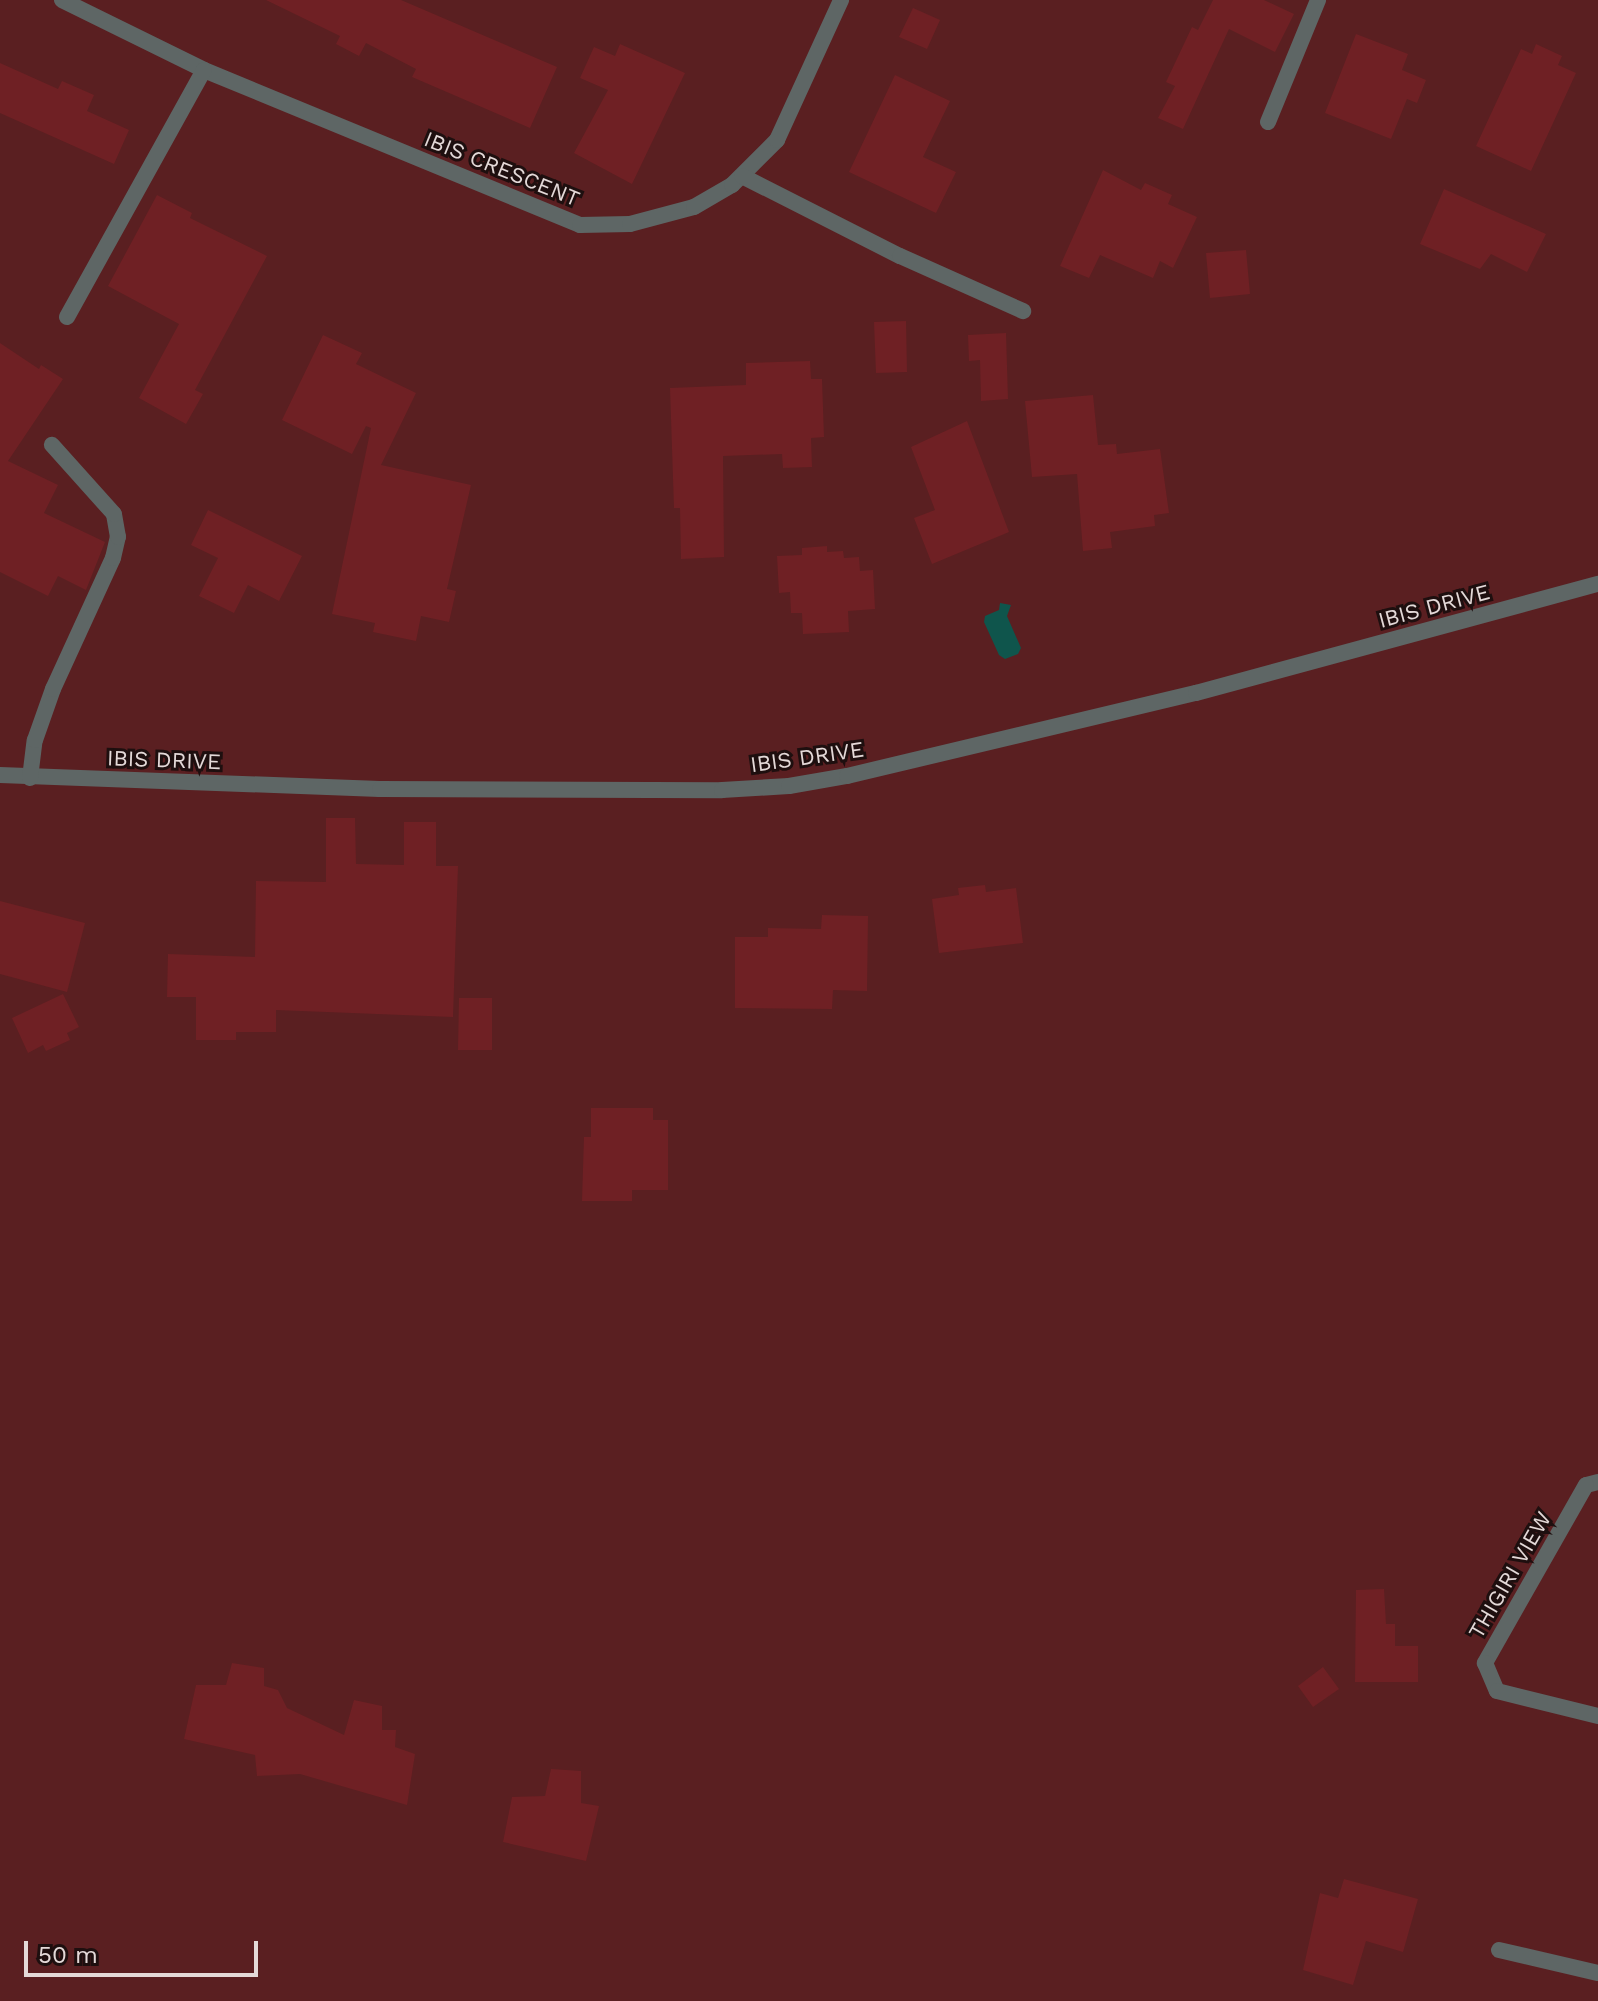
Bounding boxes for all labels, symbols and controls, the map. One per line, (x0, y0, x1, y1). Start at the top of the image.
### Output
street label: IBIS CRESCENT (420, 126, 584, 212)
street label: IBIS DRIVE (1375, 578, 1493, 634)
street label: IBIS DRIVE (749, 736, 865, 778)
street label: IBIS DRIVE (106, 745, 222, 775)
street label: THIGIRI VIEW (1463, 1506, 1557, 1644)
scale bar (28, 1925, 262, 1975)
text: 50 m (38, 1941, 98, 1969)

